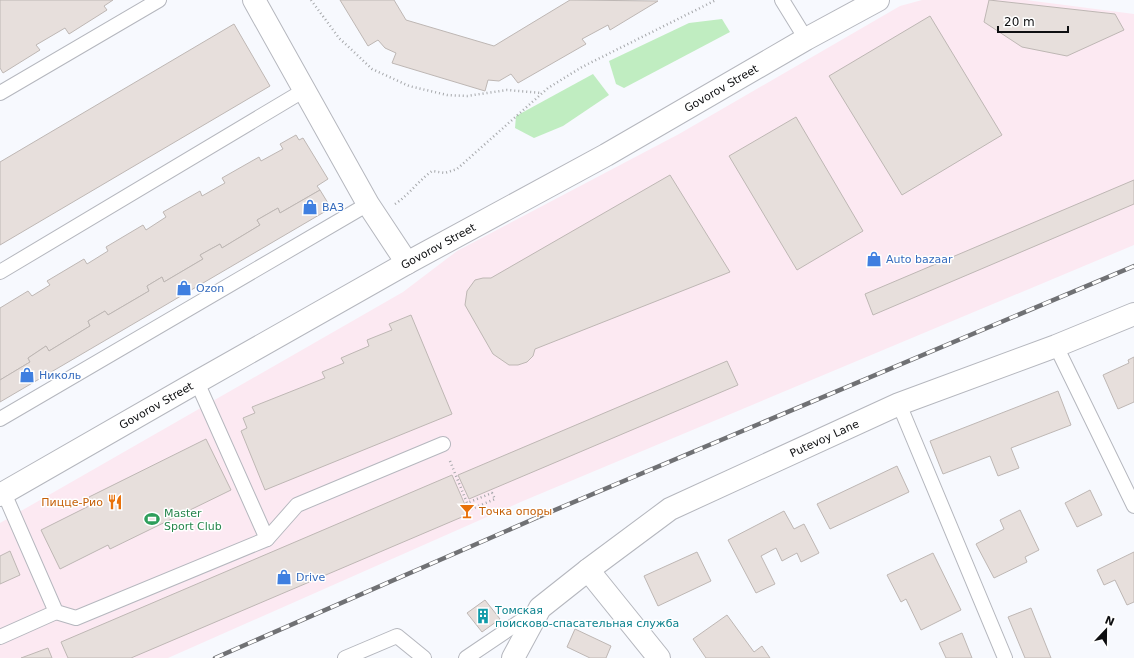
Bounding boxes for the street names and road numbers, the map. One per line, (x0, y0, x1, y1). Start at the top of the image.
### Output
street label: Govorov Street (682, 62, 761, 115)
street label: Govorov Street (399, 221, 479, 272)
street label: Govorov Street (117, 379, 196, 432)
street label: Putevoy Lane (788, 417, 861, 460)

